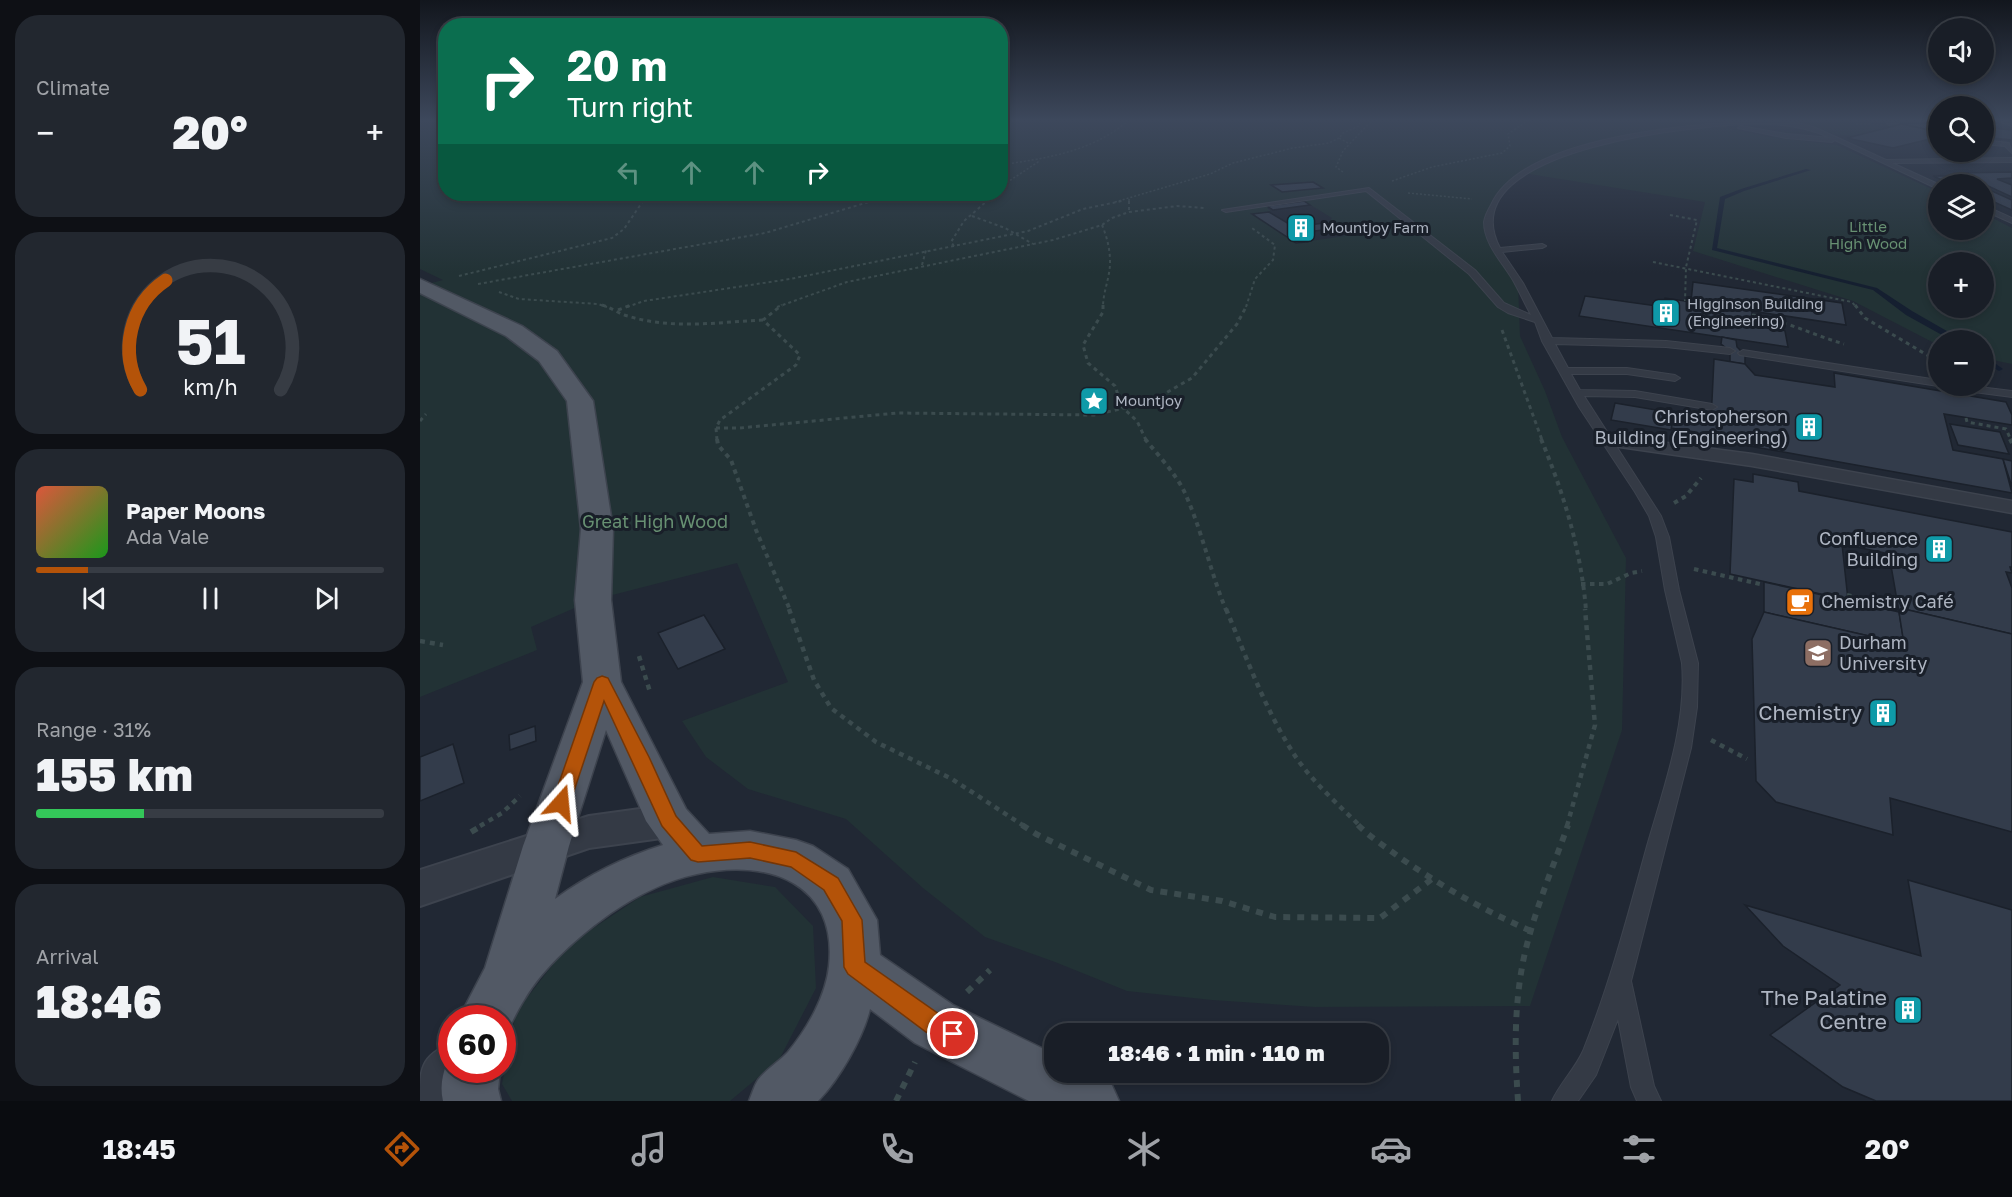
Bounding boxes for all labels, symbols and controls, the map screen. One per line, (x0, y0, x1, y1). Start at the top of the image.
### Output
map controls (1928, 18, 1994, 396)
button: sound (1928, 18, 1994, 84)
text: 20 m (567, 40, 667, 90)
icon: right (468, 42, 546, 120)
text: Climate (36, 75, 110, 99)
text: Turn right (567, 91, 693, 123)
button: search (1928, 96, 1994, 162)
text: 20° (172, 105, 248, 159)
text: − (36, 113, 54, 152)
text: + (366, 113, 384, 152)
icon: left (612, 156, 645, 189)
icon: ahead (675, 156, 708, 189)
icon: ahead (738, 156, 771, 189)
icon: right (801, 156, 834, 189)
button: layers (1928, 174, 1994, 240)
building icon: Mountjoy Farm (1285, 212, 1317, 244)
park label: Little High Wood (1829, 217, 1907, 252)
place label: Mountjoy Farm (1322, 218, 1429, 236)
button: + (1928, 252, 1994, 318)
place label: Higginson Building (Engineering) (1687, 294, 1824, 329)
building icon: Higginson Building (Engineering) (1650, 297, 1682, 329)
text: 51 (175, 303, 245, 378)
button: − (1928, 330, 1994, 396)
text: km/h (183, 375, 237, 401)
place icon: Mountjoy (1078, 385, 1110, 417)
place label: Mountjoy (1115, 391, 1183, 409)
place label: Christopherson Building (Engineering) (1595, 405, 1788, 448)
building icon: Christopherson Building (Engineering) (1793, 411, 1825, 443)
text: Paper Moons (126, 497, 265, 524)
park label: Great High Wood (582, 510, 728, 532)
text: Ada Vale (126, 524, 209, 548)
place label: Confluence Building (1819, 527, 1918, 570)
building icon: Confluence Building (1923, 533, 1955, 565)
icon: previous (78, 582, 111, 615)
icon: pause (194, 582, 227, 615)
icon: next (310, 582, 343, 615)
cafe icon: Chemistry Café (1784, 586, 1816, 618)
place label: Chemistry Café (1821, 590, 1954, 612)
place label: Durham University (1839, 631, 1927, 674)
school or university icon: Durham University (1802, 637, 1834, 669)
building icon: Chemistry (1867, 697, 1899, 729)
place label: Chemistry (1758, 699, 1862, 725)
text: Range · 31% (36, 717, 151, 741)
text: 155 km (36, 747, 193, 801)
position arrow (529, 771, 593, 835)
text: Arrival (36, 944, 99, 968)
text: 18:46 (36, 974, 162, 1028)
place label: The Palatine Centre (1761, 984, 1887, 1034)
building icon: The Palatine Centre (1892, 994, 1924, 1026)
speed limit sign: 60 (438, 1005, 516, 1083)
pin (927, 1008, 978, 1059)
icon: arrive (936, 1017, 969, 1050)
text: 18:46 · 1 min · 110 m (1108, 1039, 1325, 1066)
icon: directions (381, 1128, 423, 1170)
icon: music (628, 1128, 670, 1170)
icon: phone (876, 1128, 918, 1170)
icon: climate (1123, 1128, 1165, 1170)
icon: car (1370, 1128, 1412, 1170)
icon: filters (1618, 1128, 1660, 1170)
text: 18:45 (103, 1133, 176, 1165)
text: 20° (1865, 1133, 1909, 1165)

